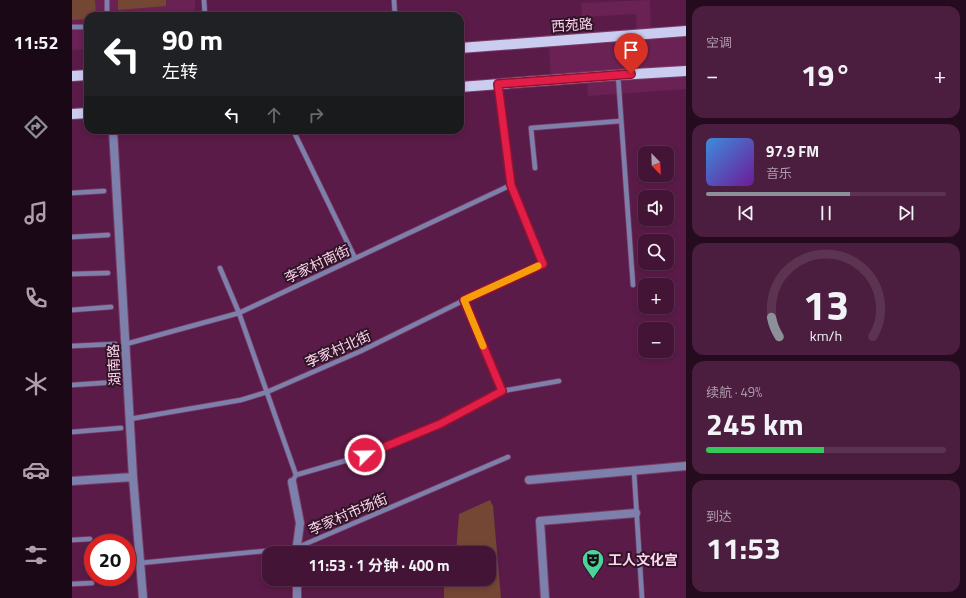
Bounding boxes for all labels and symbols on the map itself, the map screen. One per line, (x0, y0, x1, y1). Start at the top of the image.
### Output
street label: 西苑路 (550, 13, 594, 36)
pin (614, 33, 648, 74)
north arrow (638, 146, 674, 182)
street label: 李家村南街 (281, 239, 353, 288)
street label: 李家村北街 (302, 325, 374, 372)
street label: 湖南路 (102, 344, 125, 387)
position arrow (344, 434, 386, 476)
street label: 李家村市场街 (305, 487, 391, 540)
speed limit sign: 20 (84, 534, 136, 586)
theatre icon: 工人文化宫 (580, 547, 606, 580)
place label: 工人文化宫 (608, 549, 678, 570)

